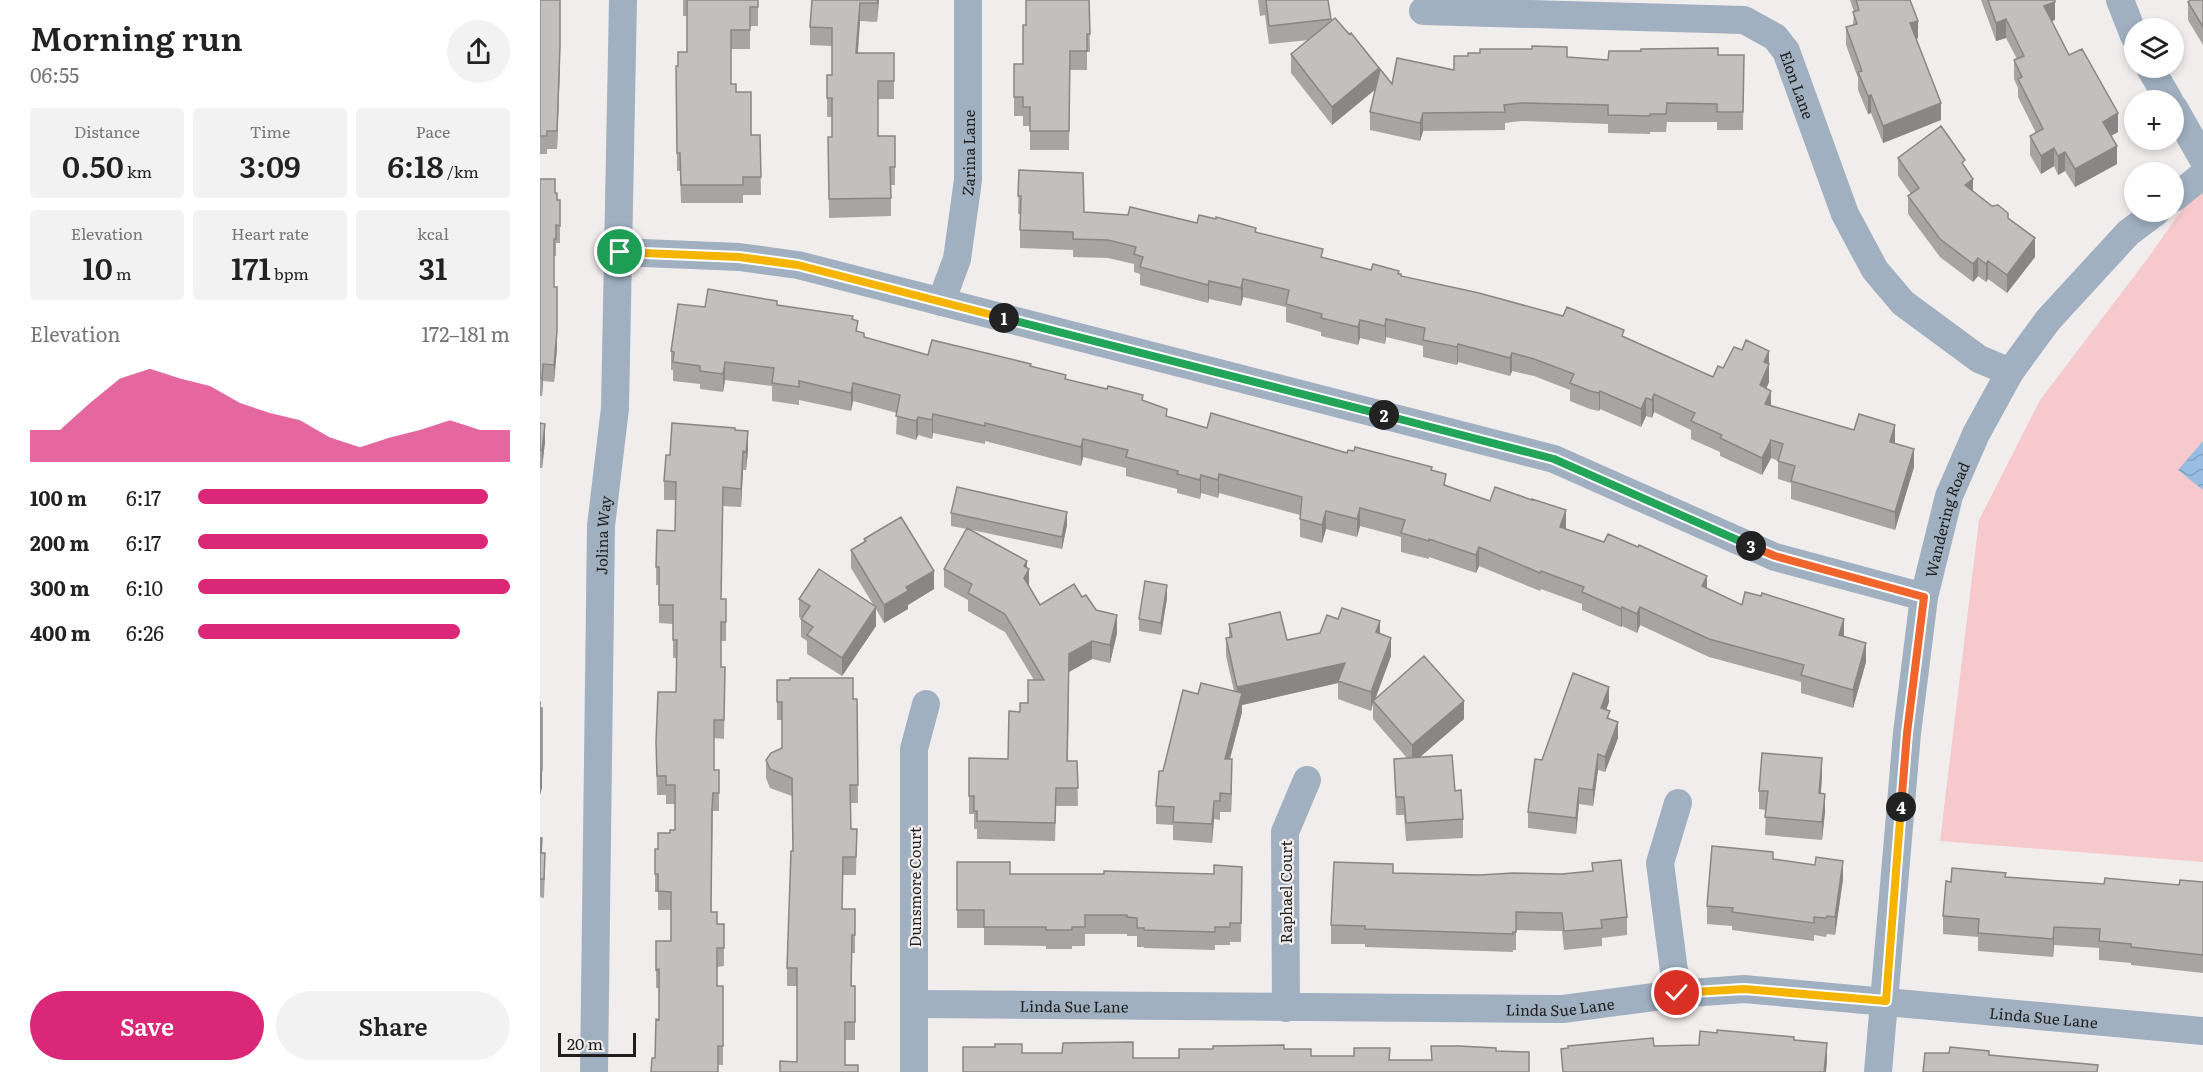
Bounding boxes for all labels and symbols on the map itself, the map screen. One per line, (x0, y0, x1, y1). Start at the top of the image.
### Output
street label: Elon Lane (1775, 47, 1821, 122)
street label: Zarina Lane (954, 109, 980, 197)
pin (594, 226, 645, 277)
pin: 1 (989, 303, 1019, 333)
pin: 2 (1369, 400, 1399, 430)
street label: Wandering Road (1918, 458, 1974, 580)
street label: Jolina Way (589, 494, 616, 575)
pin: 3 (1736, 531, 1766, 561)
pin: 4 (1886, 792, 1916, 822)
street label: Dunsmore Court (903, 827, 926, 947)
street label: Raphael Court (1274, 841, 1297, 944)
pin (1651, 967, 1702, 1018)
street label: Linda Sue Lane (1505, 991, 1616, 1021)
street label: Linda Sue Lane (1019, 993, 1129, 1017)
street label: Linda Sue Lane (1988, 1000, 2099, 1033)
scale bar (558, 1030, 636, 1058)

